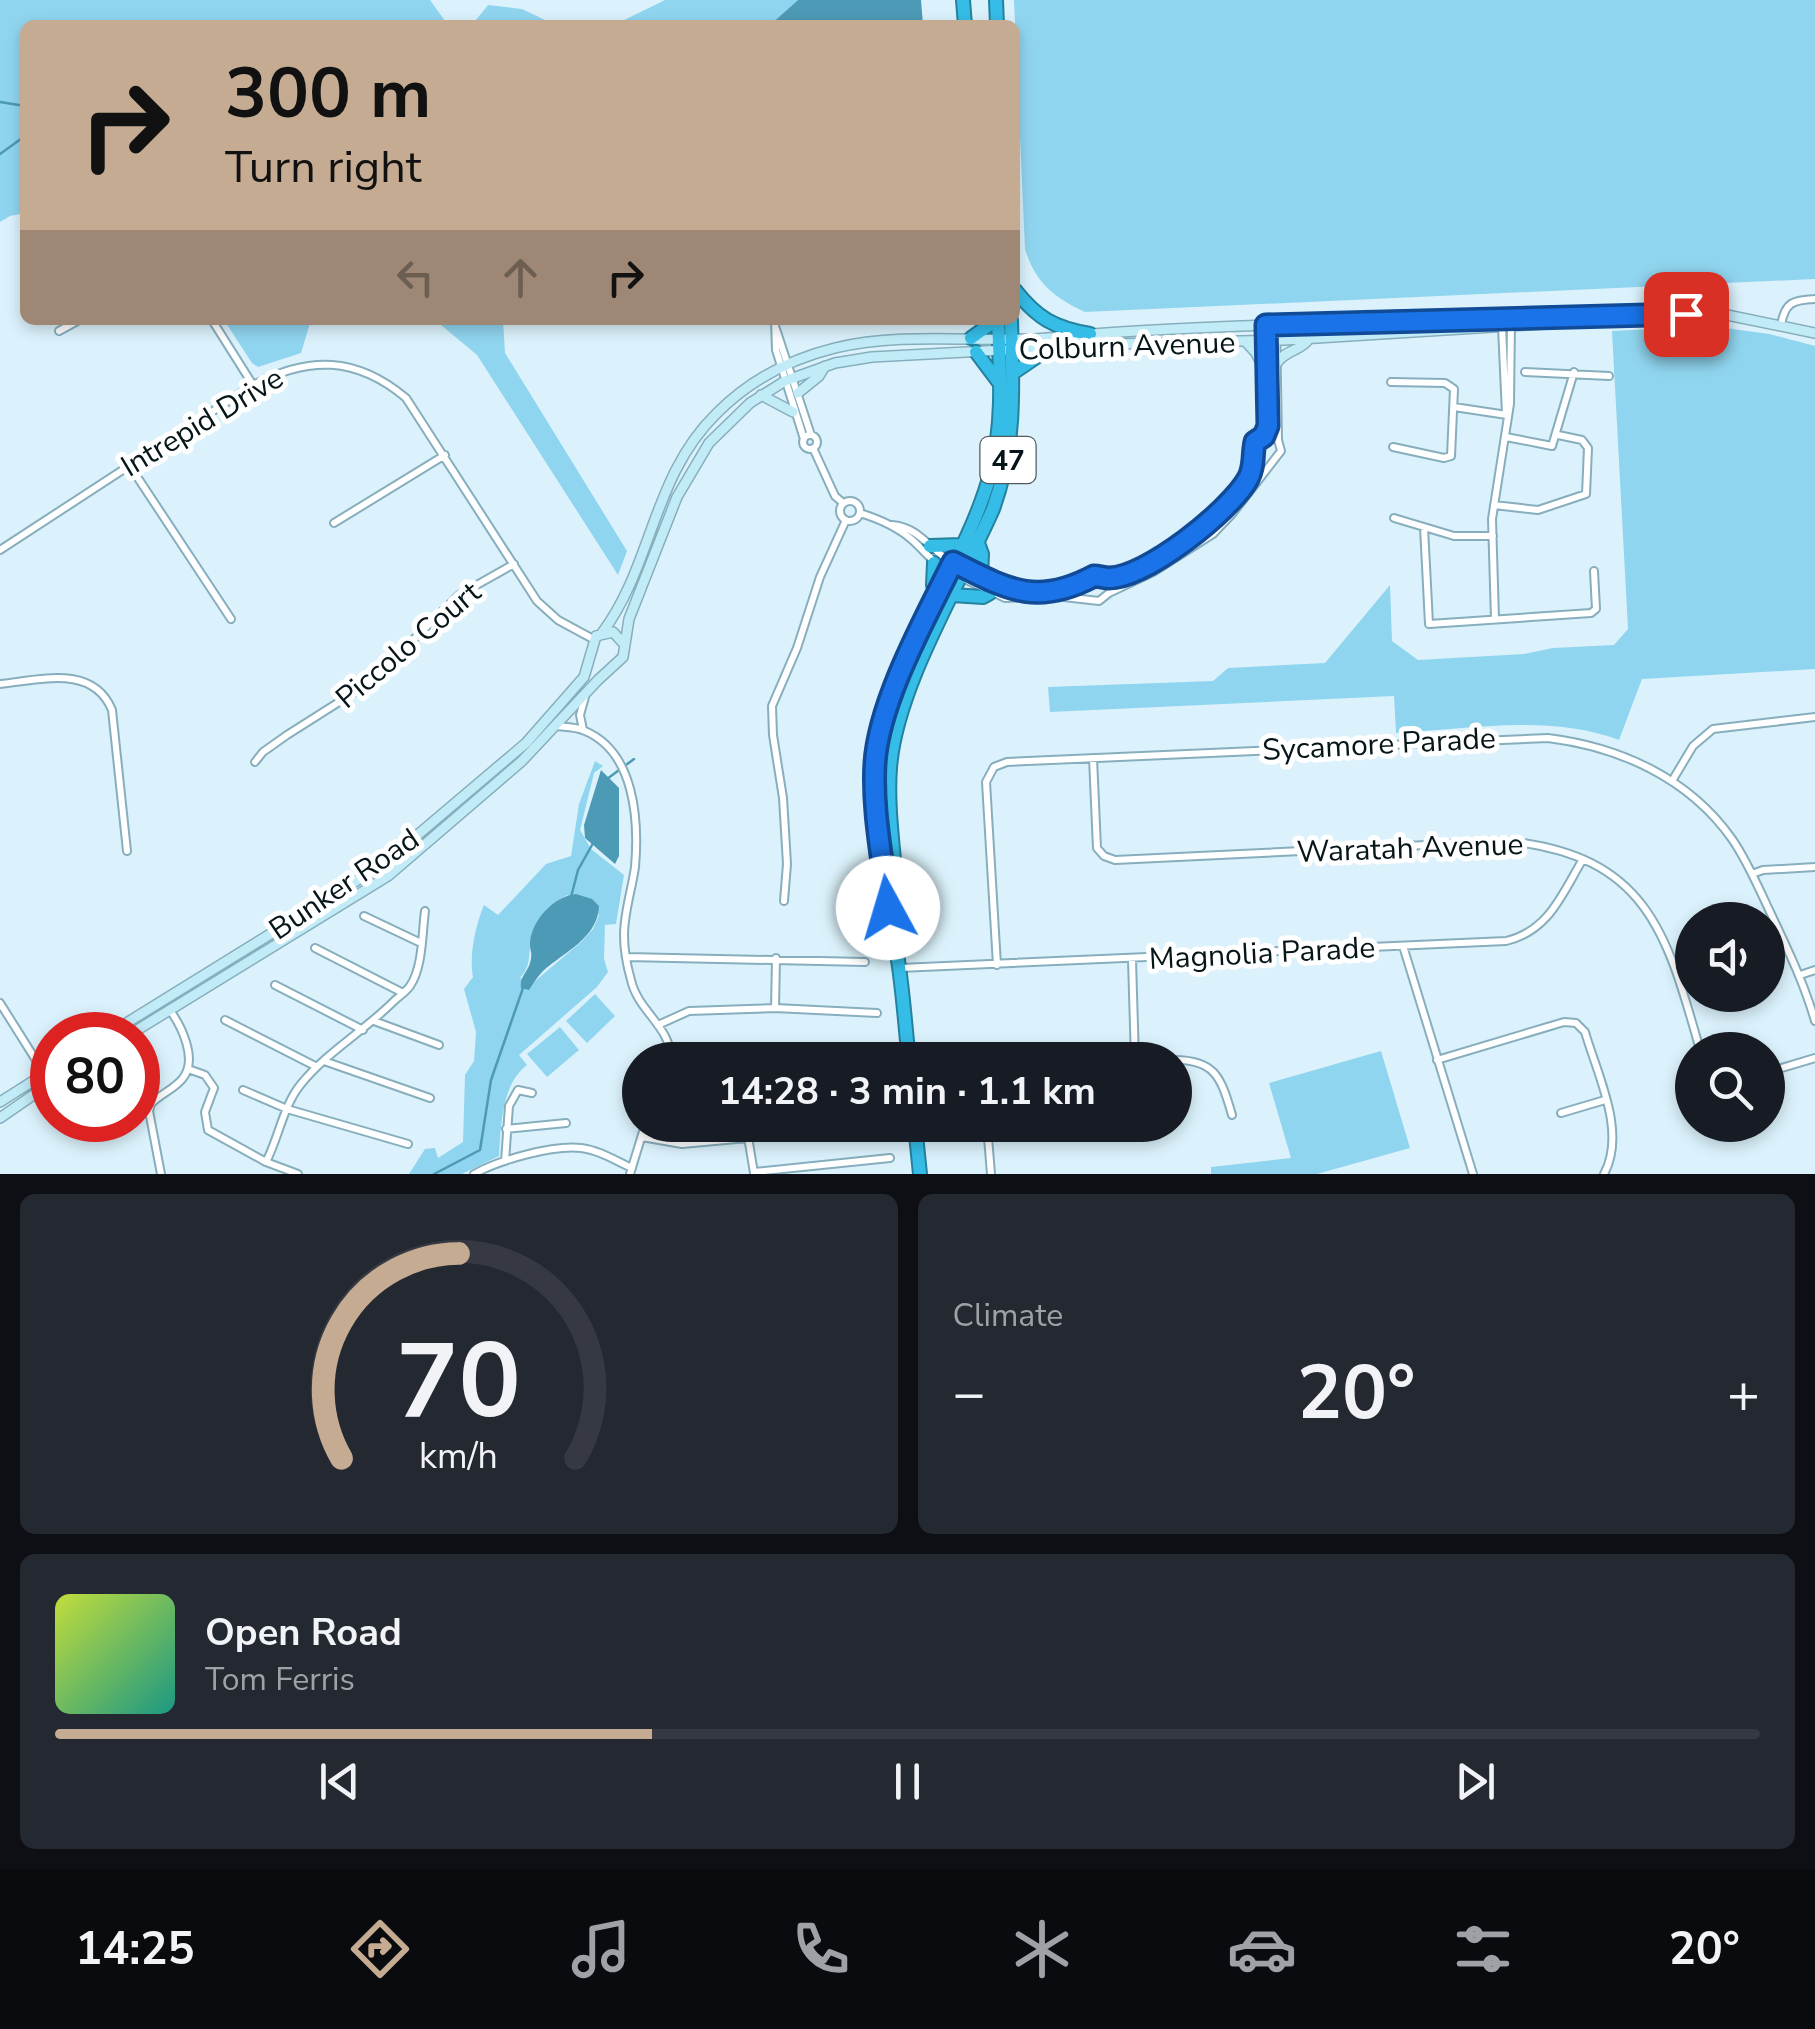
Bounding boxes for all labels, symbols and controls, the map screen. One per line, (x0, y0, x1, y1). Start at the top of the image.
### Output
text: 300 m (225, 46, 431, 142)
icon: right (60, 60, 190, 190)
text: Turn right (225, 137, 422, 198)
icon: left (388, 250, 443, 305)
icon: ahead (493, 250, 548, 305)
icon: right (598, 250, 653, 305)
pin (1644, 272, 1729, 357)
icon: arrive (1659, 287, 1714, 342)
street label: Colburn Avenue (1018, 322, 1236, 371)
street label: Intrepid Drive (113, 358, 291, 487)
road number: 47 (980, 437, 1036, 483)
street label: Piccolo Court (327, 572, 490, 718)
street label: Sycamore Parade (1261, 718, 1497, 771)
street label: Bunker Road (261, 819, 427, 950)
street label: Waratah Avenue (1296, 824, 1524, 873)
position arrow (836, 856, 940, 960)
map controls (1675, 902, 1785, 1142)
button: sound (1675, 902, 1785, 1012)
street label: Magnolia Parade (1148, 927, 1376, 980)
speed limit sign: 80 (30, 1012, 160, 1142)
button: search (1675, 1032, 1785, 1142)
text: 14:28 · 3 min · 1.1 km (718, 1066, 1096, 1117)
text: Climate (953, 1294, 1063, 1337)
text: 70 (396, 1311, 521, 1453)
text: 20° (1297, 1342, 1415, 1444)
text: − (953, 1356, 986, 1431)
text: + (1727, 1356, 1760, 1431)
text: km/h (419, 1432, 498, 1481)
text: Open Road (205, 1607, 402, 1658)
text: Tom Ferris (205, 1658, 355, 1701)
icon: previous (312, 1754, 367, 1809)
icon: pause (880, 1754, 935, 1809)
icon: next (1448, 1754, 1503, 1809)
icon: directions (345, 1914, 415, 1984)
icon: music (566, 1914, 636, 1984)
icon: phone (786, 1914, 856, 1984)
icon: climate (1007, 1914, 1077, 1984)
icon: car (1227, 1914, 1297, 1984)
icon: filters (1448, 1914, 1518, 1984)
text: 14:25 (75, 1919, 194, 1980)
text: 20° (1669, 1919, 1740, 1980)

